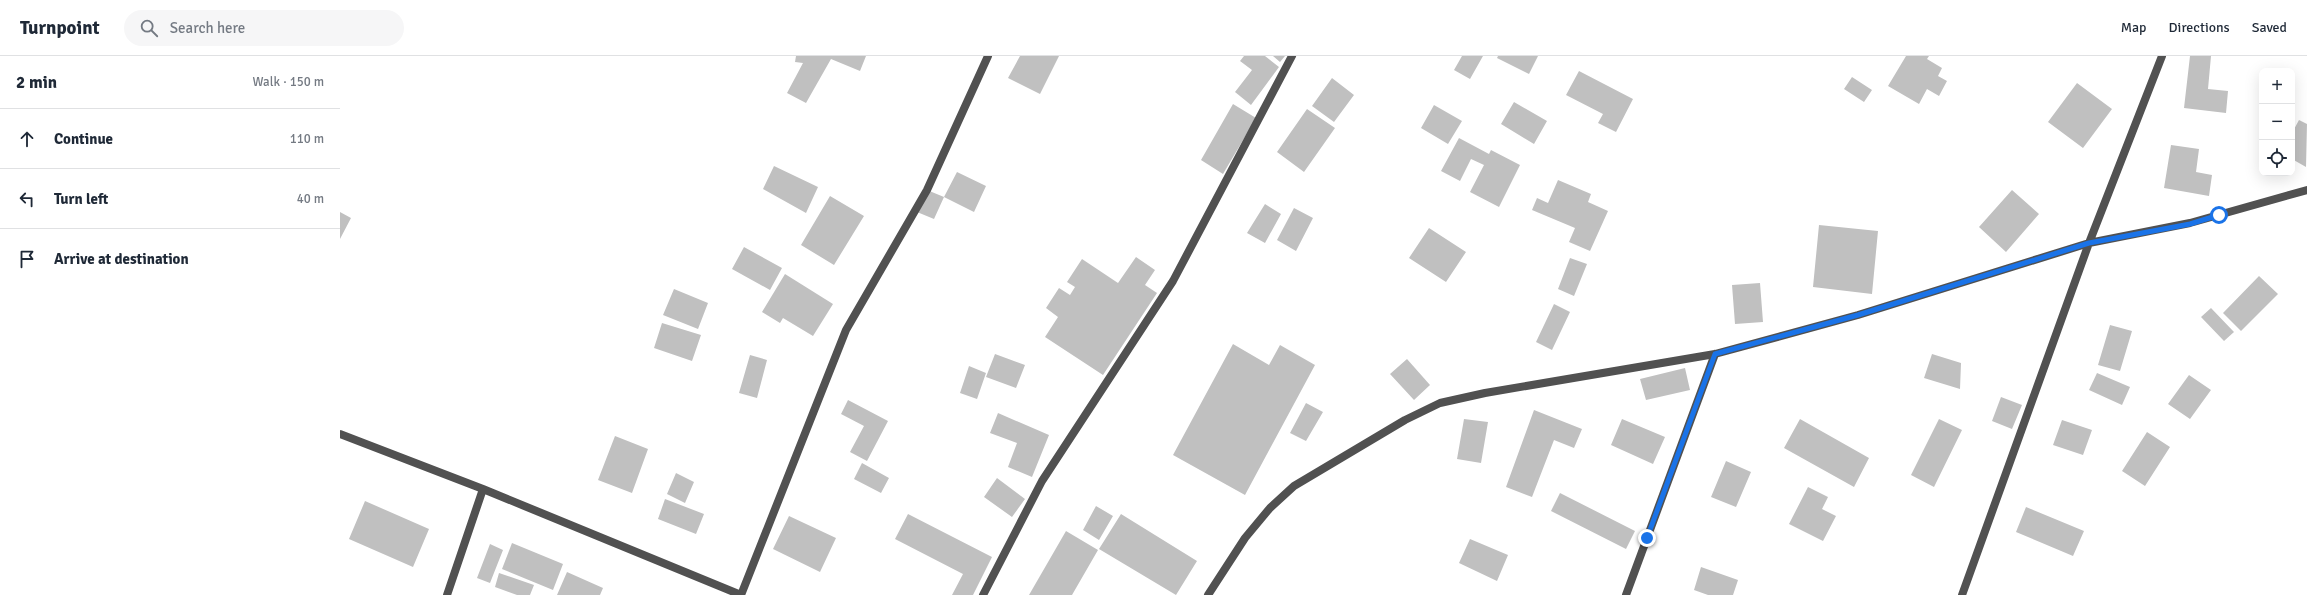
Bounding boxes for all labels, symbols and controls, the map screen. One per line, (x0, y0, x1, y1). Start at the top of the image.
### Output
search box (124, 10, 404, 46)
text: Turnpoint (20, 16, 100, 40)
icon: search (138, 17, 160, 39)
text: Search here (170, 19, 245, 37)
text: Map (2121, 19, 2147, 36)
text: Directions (2169, 19, 2230, 36)
text: Saved (2252, 19, 2287, 36)
map controls (2259, 68, 2295, 176)
button: + (2259, 68, 2295, 104)
text: 2 min (16, 72, 57, 93)
text: Walk · 150 m (253, 74, 324, 90)
button: − (2259, 104, 2295, 140)
icon: ahead (16, 128, 38, 150)
text: Continue (54, 130, 113, 148)
text: 110 m (290, 131, 324, 147)
button: locate (2259, 140, 2295, 176)
icon: left (16, 188, 38, 210)
text: Turn left (54, 190, 108, 208)
text: 40 m (297, 191, 324, 207)
route start (2210, 206, 2228, 224)
icon: arrive (16, 248, 38, 270)
text: Arrive at destination (54, 250, 189, 268)
route end (1638, 529, 1656, 547)

